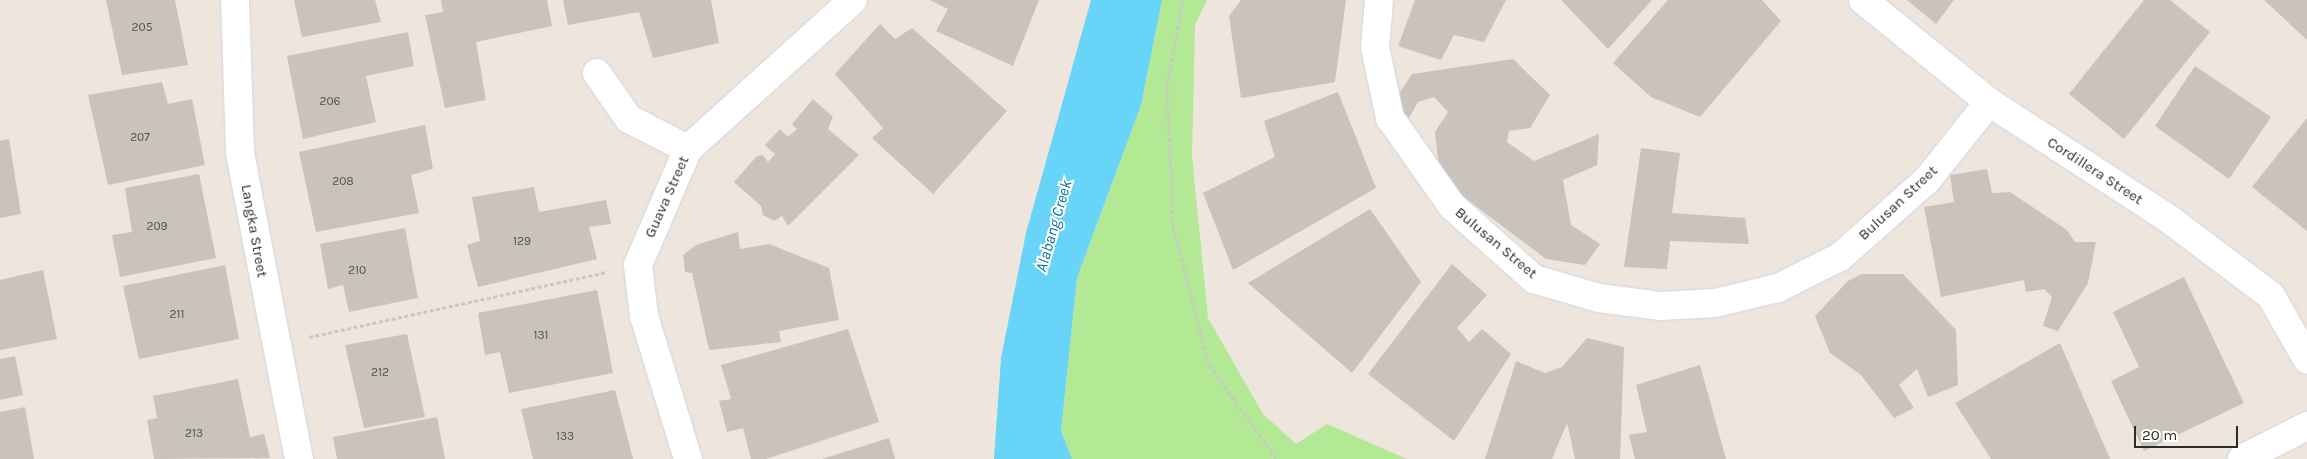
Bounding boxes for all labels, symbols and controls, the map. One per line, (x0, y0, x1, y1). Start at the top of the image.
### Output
house number: 205 (132, 21, 152, 35)
house number: 206 (320, 95, 340, 109)
house number: 207 (130, 131, 150, 145)
street label: Cordillera Street (2044, 133, 2146, 209)
street label: Guava Street (641, 153, 693, 241)
street label: Bulusan Street (1855, 162, 1941, 244)
house number: 208 (332, 175, 354, 189)
water label: Alabang Creek (1032, 178, 1076, 274)
street label: Langka Street (237, 183, 271, 279)
street label: Bulusan Street (1451, 203, 1541, 283)
house number: 209 (146, 220, 168, 234)
house number: 129 (513, 235, 531, 249)
house number: 210 (348, 264, 366, 278)
house number: 211 (170, 308, 184, 322)
house number: 131 (533, 329, 549, 343)
house number: 212 (371, 366, 389, 380)
scale bar (2137, 416, 2241, 448)
text: 20 m (2142, 426, 2177, 444)
house number: 213 (185, 427, 203, 441)
house number: 133 (556, 430, 574, 444)

